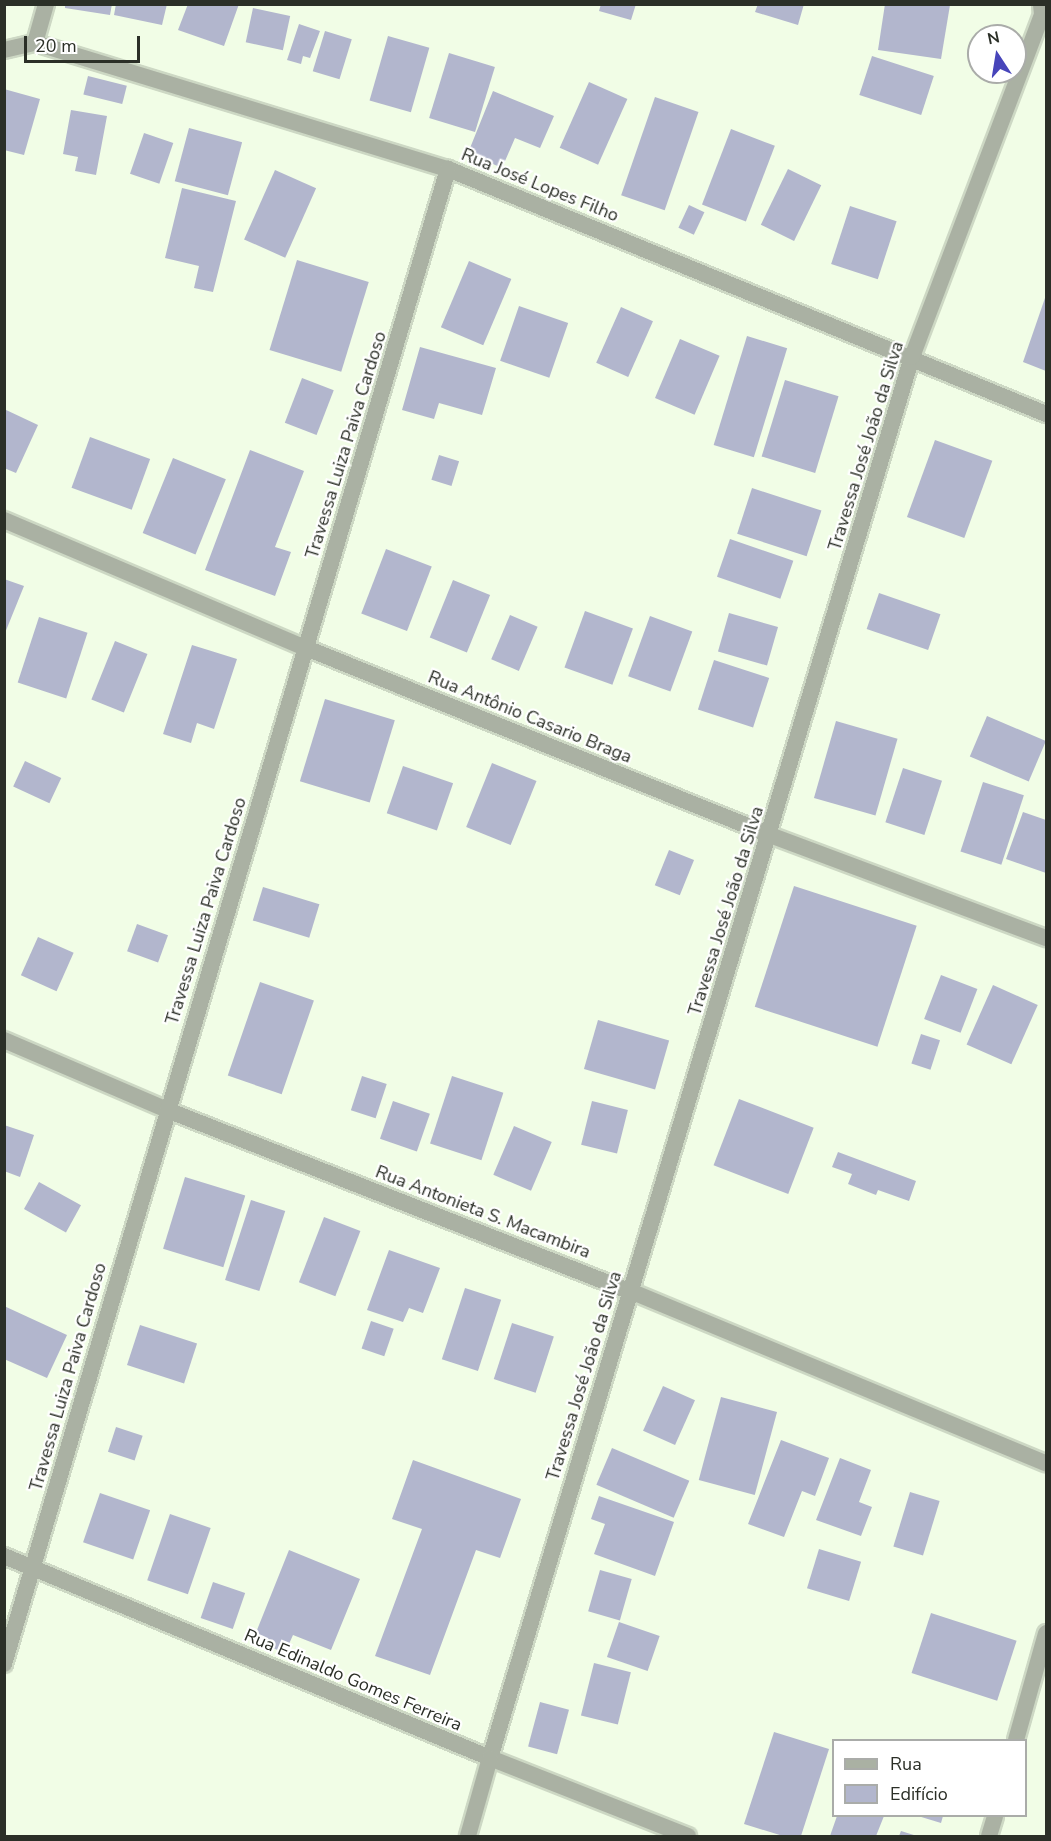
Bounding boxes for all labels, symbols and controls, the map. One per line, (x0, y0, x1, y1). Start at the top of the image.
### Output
scale bar (27, 24, 142, 62)
north arrow (967, 24, 1027, 84)
text: N (986, 26, 1002, 50)
text: 20 m (35, 34, 77, 58)
street label: Rua José Lopes Filho (458, 144, 622, 226)
street label: Travessa Luiza Paiva Cardoso (301, 329, 391, 561)
street label: Travessa José João da Silva (824, 339, 908, 553)
street label: Rua Antônio Casario Braga (425, 666, 635, 768)
street label: Travessa Luiza Paiva Cardoso (161, 795, 251, 1027)
street label: Travessa José João da Silva (684, 804, 768, 1018)
street label: Rua Antonieta S. Macambira (372, 1161, 594, 1263)
street label: Travessa Luiza Paiva Cardoso (25, 1260, 111, 1494)
street label: Travessa José João da Silva (542, 1269, 626, 1483)
street label: Rua Edinaldo Gomes Ferreira (241, 1624, 465, 1736)
legend (832, 1739, 1027, 1817)
text: Rua (890, 1752, 922, 1776)
text: Edifício (890, 1782, 948, 1806)

